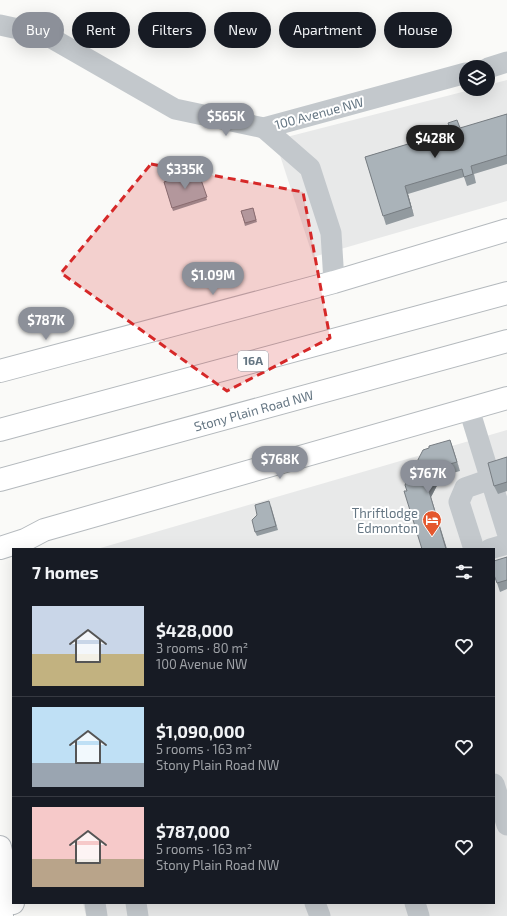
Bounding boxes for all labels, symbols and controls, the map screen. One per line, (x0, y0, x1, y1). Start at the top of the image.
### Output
chip: Buy (12, 12, 64, 48)
chip: Rent (72, 12, 130, 48)
chip: Filters (138, 12, 206, 48)
chip: New (214, 12, 271, 48)
chip: Apartment (279, 12, 376, 48)
chip: House (384, 12, 452, 48)
map controls (459, 60, 495, 96)
button: layers (459, 60, 495, 96)
street label: 100 Avenue NW (273, 93, 365, 133)
pin: $565K (198, 103, 254, 137)
text: $565K (207, 108, 245, 124)
pin: $428K (407, 125, 463, 159)
text: $428K (415, 130, 455, 146)
pin: $335K (157, 156, 213, 190)
text: $335K (166, 161, 204, 177)
pin: $1.09M (180, 262, 246, 296)
text: $1.09M (191, 267, 235, 283)
pin: $787K (18, 307, 74, 341)
text: $787K (27, 312, 65, 328)
road number: 16A (238, 351, 268, 371)
street label: Stony Plain Road NW (192, 386, 315, 434)
pin: $768K (252, 446, 308, 480)
text: $768K (261, 451, 299, 467)
pin: $767K (400, 460, 456, 494)
text: $767K (409, 465, 447, 481)
place label: Thriftlodge Edmonton (352, 505, 418, 536)
hotel icon: Thriftlodge Edmonton (421, 509, 443, 537)
icon: filters (453, 561, 475, 583)
text: 7 homes (32, 562, 99, 582)
text: $428,000 (156, 620, 233, 640)
icon: home (64, 622, 112, 670)
icon: heart (453, 635, 475, 657)
text: 3 rooms · 80 m² (156, 640, 248, 656)
text: 100 Avenue NW (156, 656, 247, 672)
text: $1,090,000 (156, 721, 245, 741)
icon: home (64, 723, 112, 771)
icon: heart (453, 736, 475, 758)
text: 5 rooms · 163 m² (156, 741, 252, 757)
text: Stony Plain Road NW (156, 757, 279, 773)
text: $787,000 (156, 821, 230, 841)
icon: home (64, 823, 112, 871)
icon: heart (453, 836, 475, 858)
text: 5 rooms · 163 m² (156, 841, 252, 857)
text: Stony Plain Road NW (156, 857, 279, 873)

